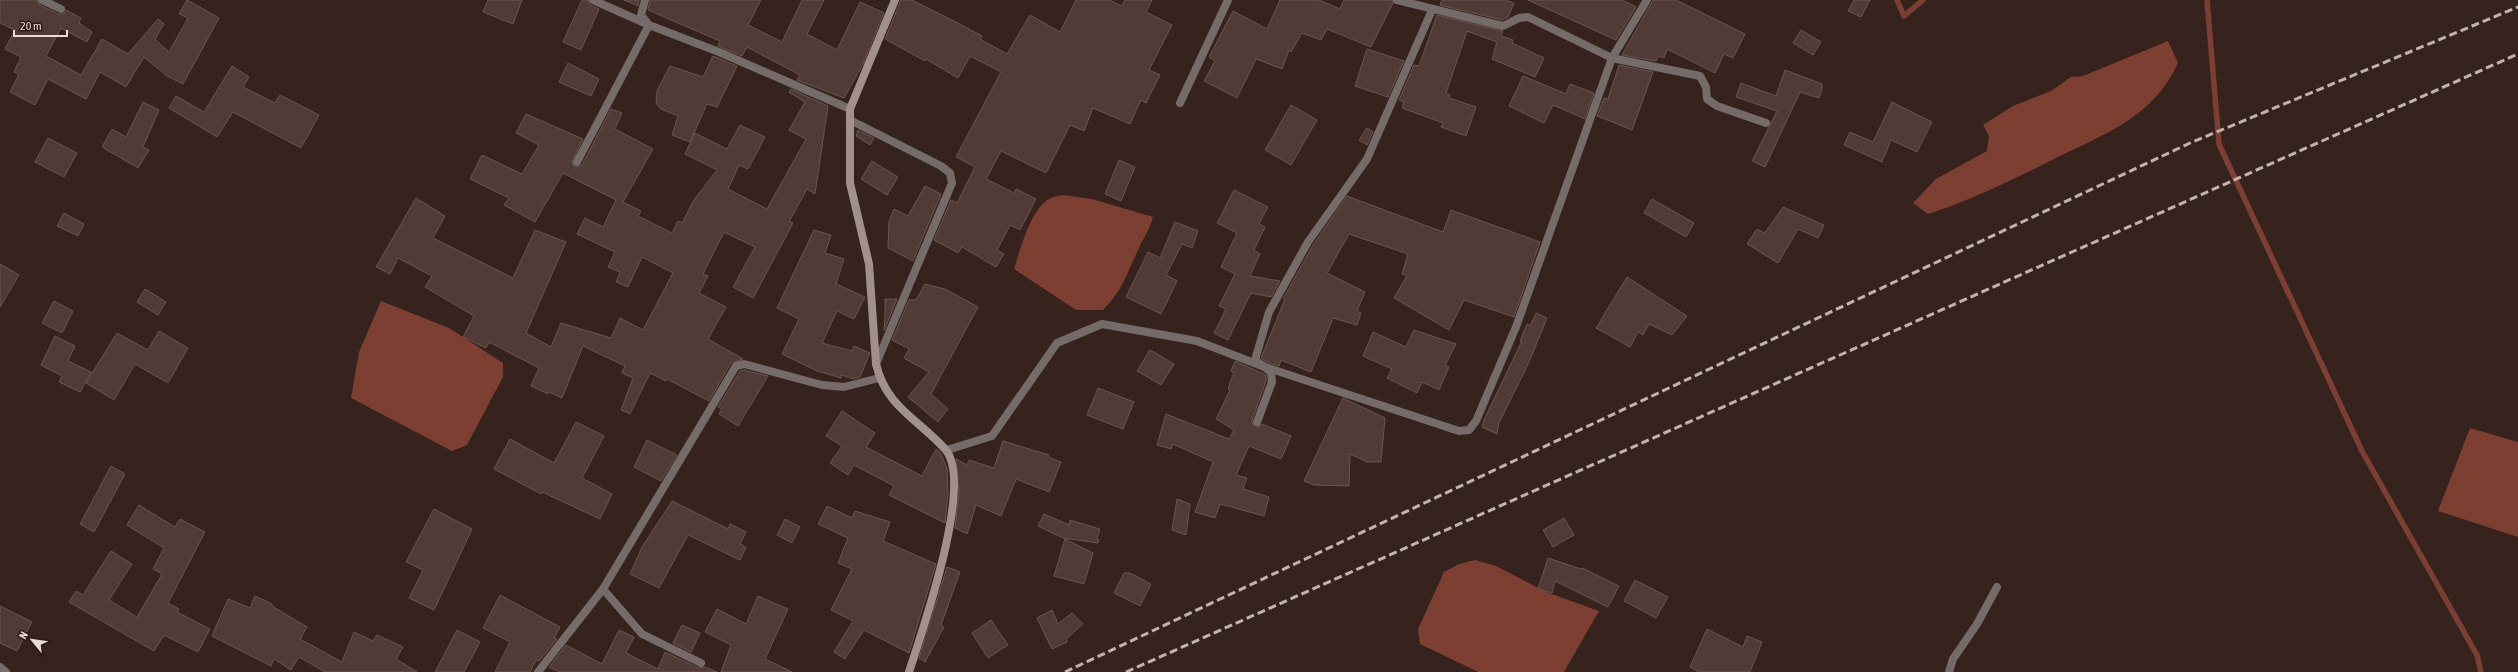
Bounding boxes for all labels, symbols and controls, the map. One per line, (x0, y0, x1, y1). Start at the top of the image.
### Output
scale bar (14, 12, 67, 38)
text: 20 m (20, 19, 42, 33)
north arrow (12, 620, 52, 660)
text: N (16, 629, 30, 641)

